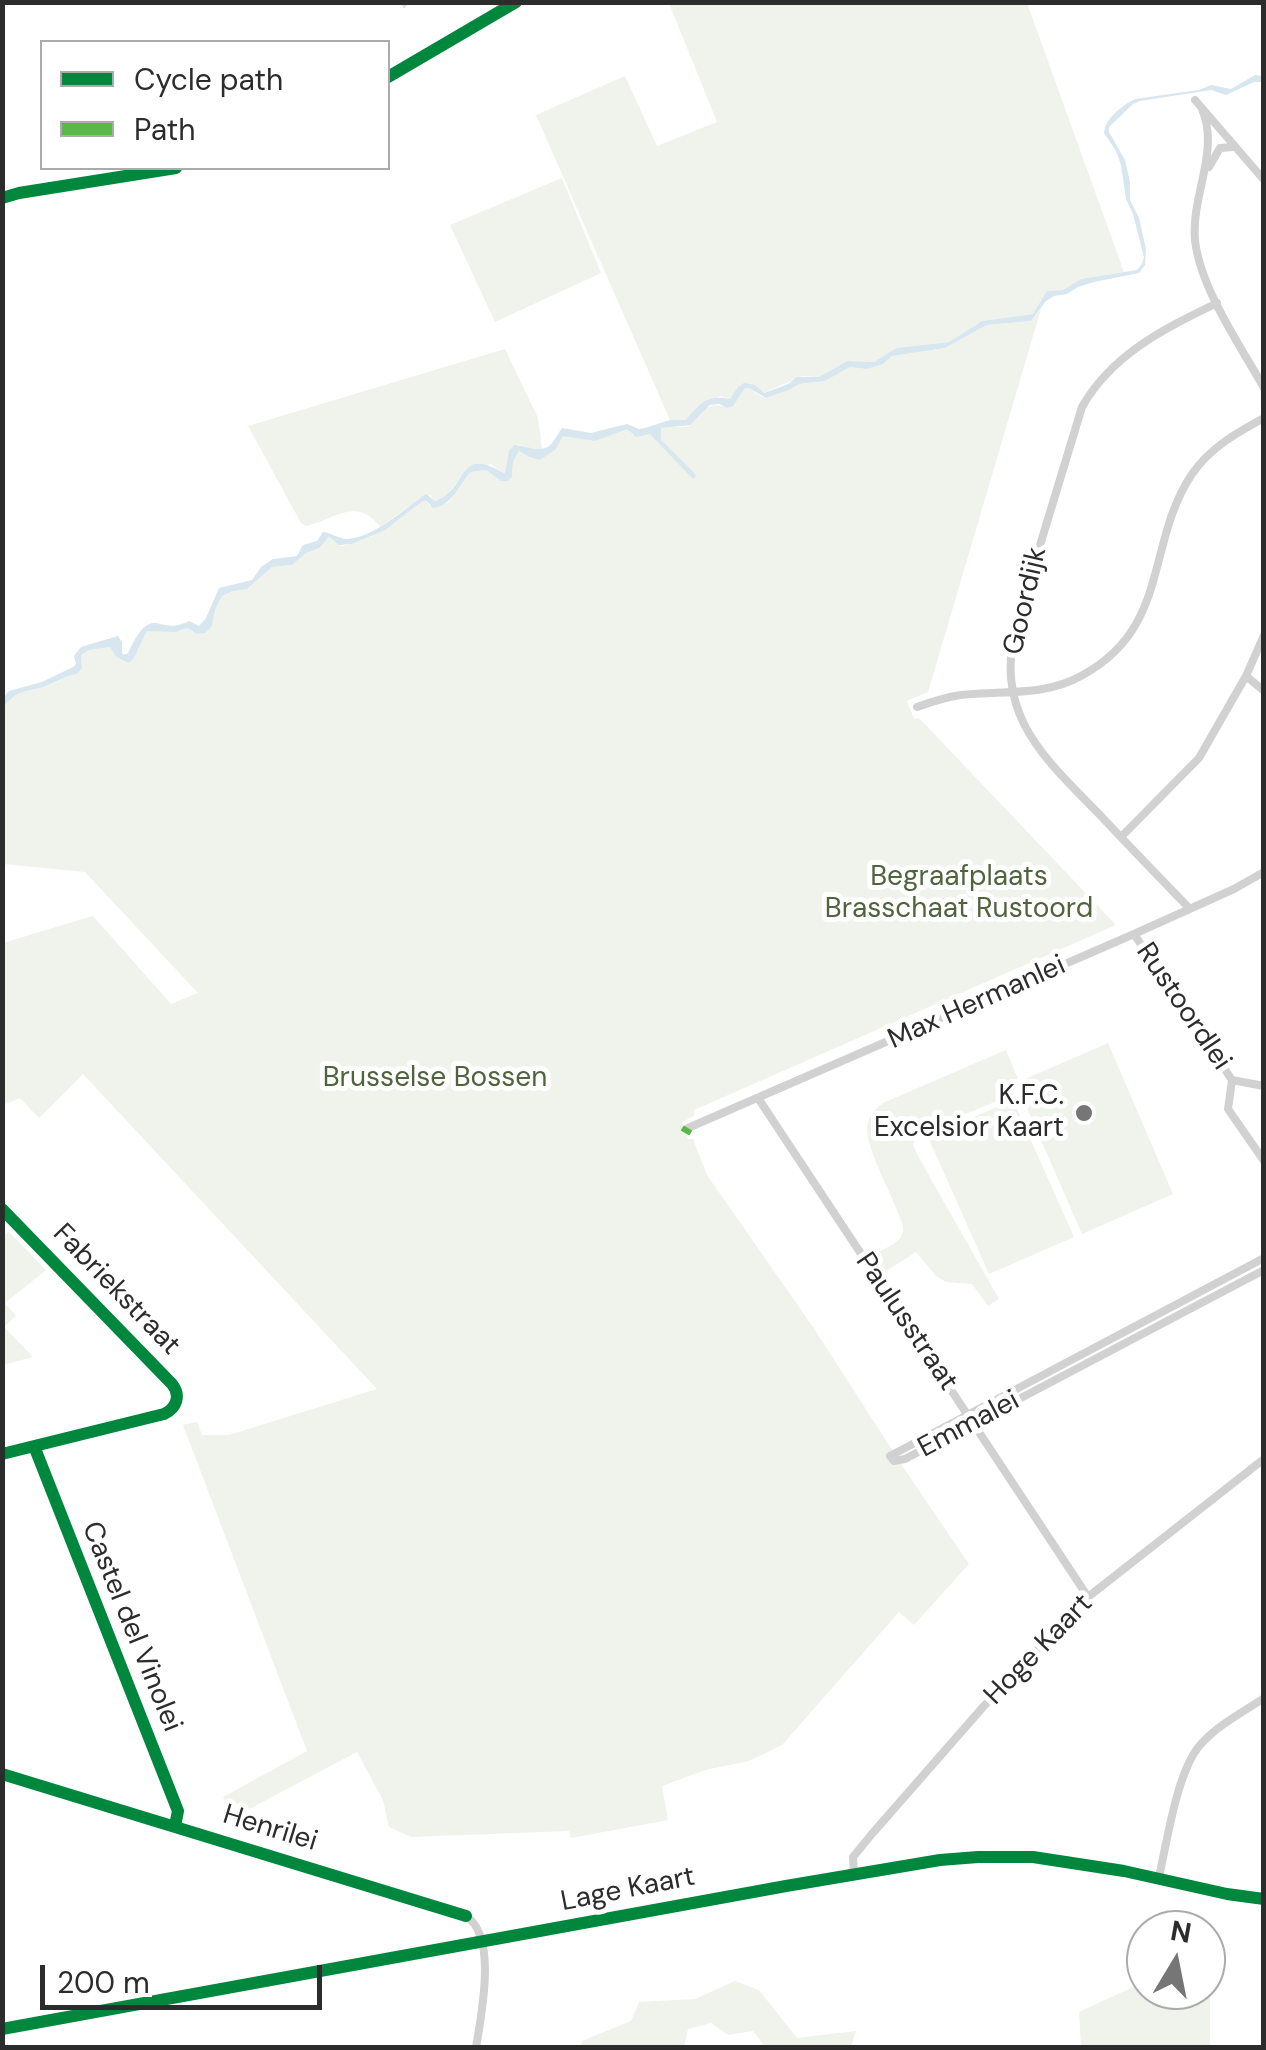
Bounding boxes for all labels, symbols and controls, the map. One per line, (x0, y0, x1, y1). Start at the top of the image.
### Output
legend (40, 40, 390, 170)
text: Cycle path (134, 60, 283, 99)
text: Path (134, 110, 196, 149)
street label: Goordijk (997, 544, 1055, 658)
park label: Begraafplaats Brasschaat Rustoord (825, 861, 1093, 927)
street label: Rustoordlei (1128, 937, 1238, 1077)
street label: Max Hermanlei (883, 949, 1071, 1057)
park label: Brusselse Bossen (323, 1062, 547, 1096)
place label: K.F.C. Excelsior Kaart (874, 1080, 1064, 1146)
marker: K.F.C. Excelsior Kaart (1073, 1102, 1095, 1124)
street label: Fabriekstraat (45, 1218, 187, 1362)
street label: Paulusstraat (848, 1247, 964, 1397)
street label: Emmalei (913, 1384, 1025, 1466)
street label: Castel del Vinolei (74, 1517, 188, 1737)
street label: Hoge Kaart (978, 1588, 1100, 1712)
street label: Henrilei (219, 1799, 321, 1859)
street label: Lage Kaart (558, 1861, 698, 1919)
north arrow (1126, 1910, 1226, 2010)
text: N (1168, 1912, 1194, 1952)
scale bar (45, 1945, 328, 2007)
text: 200 m (57, 1963, 150, 2002)

